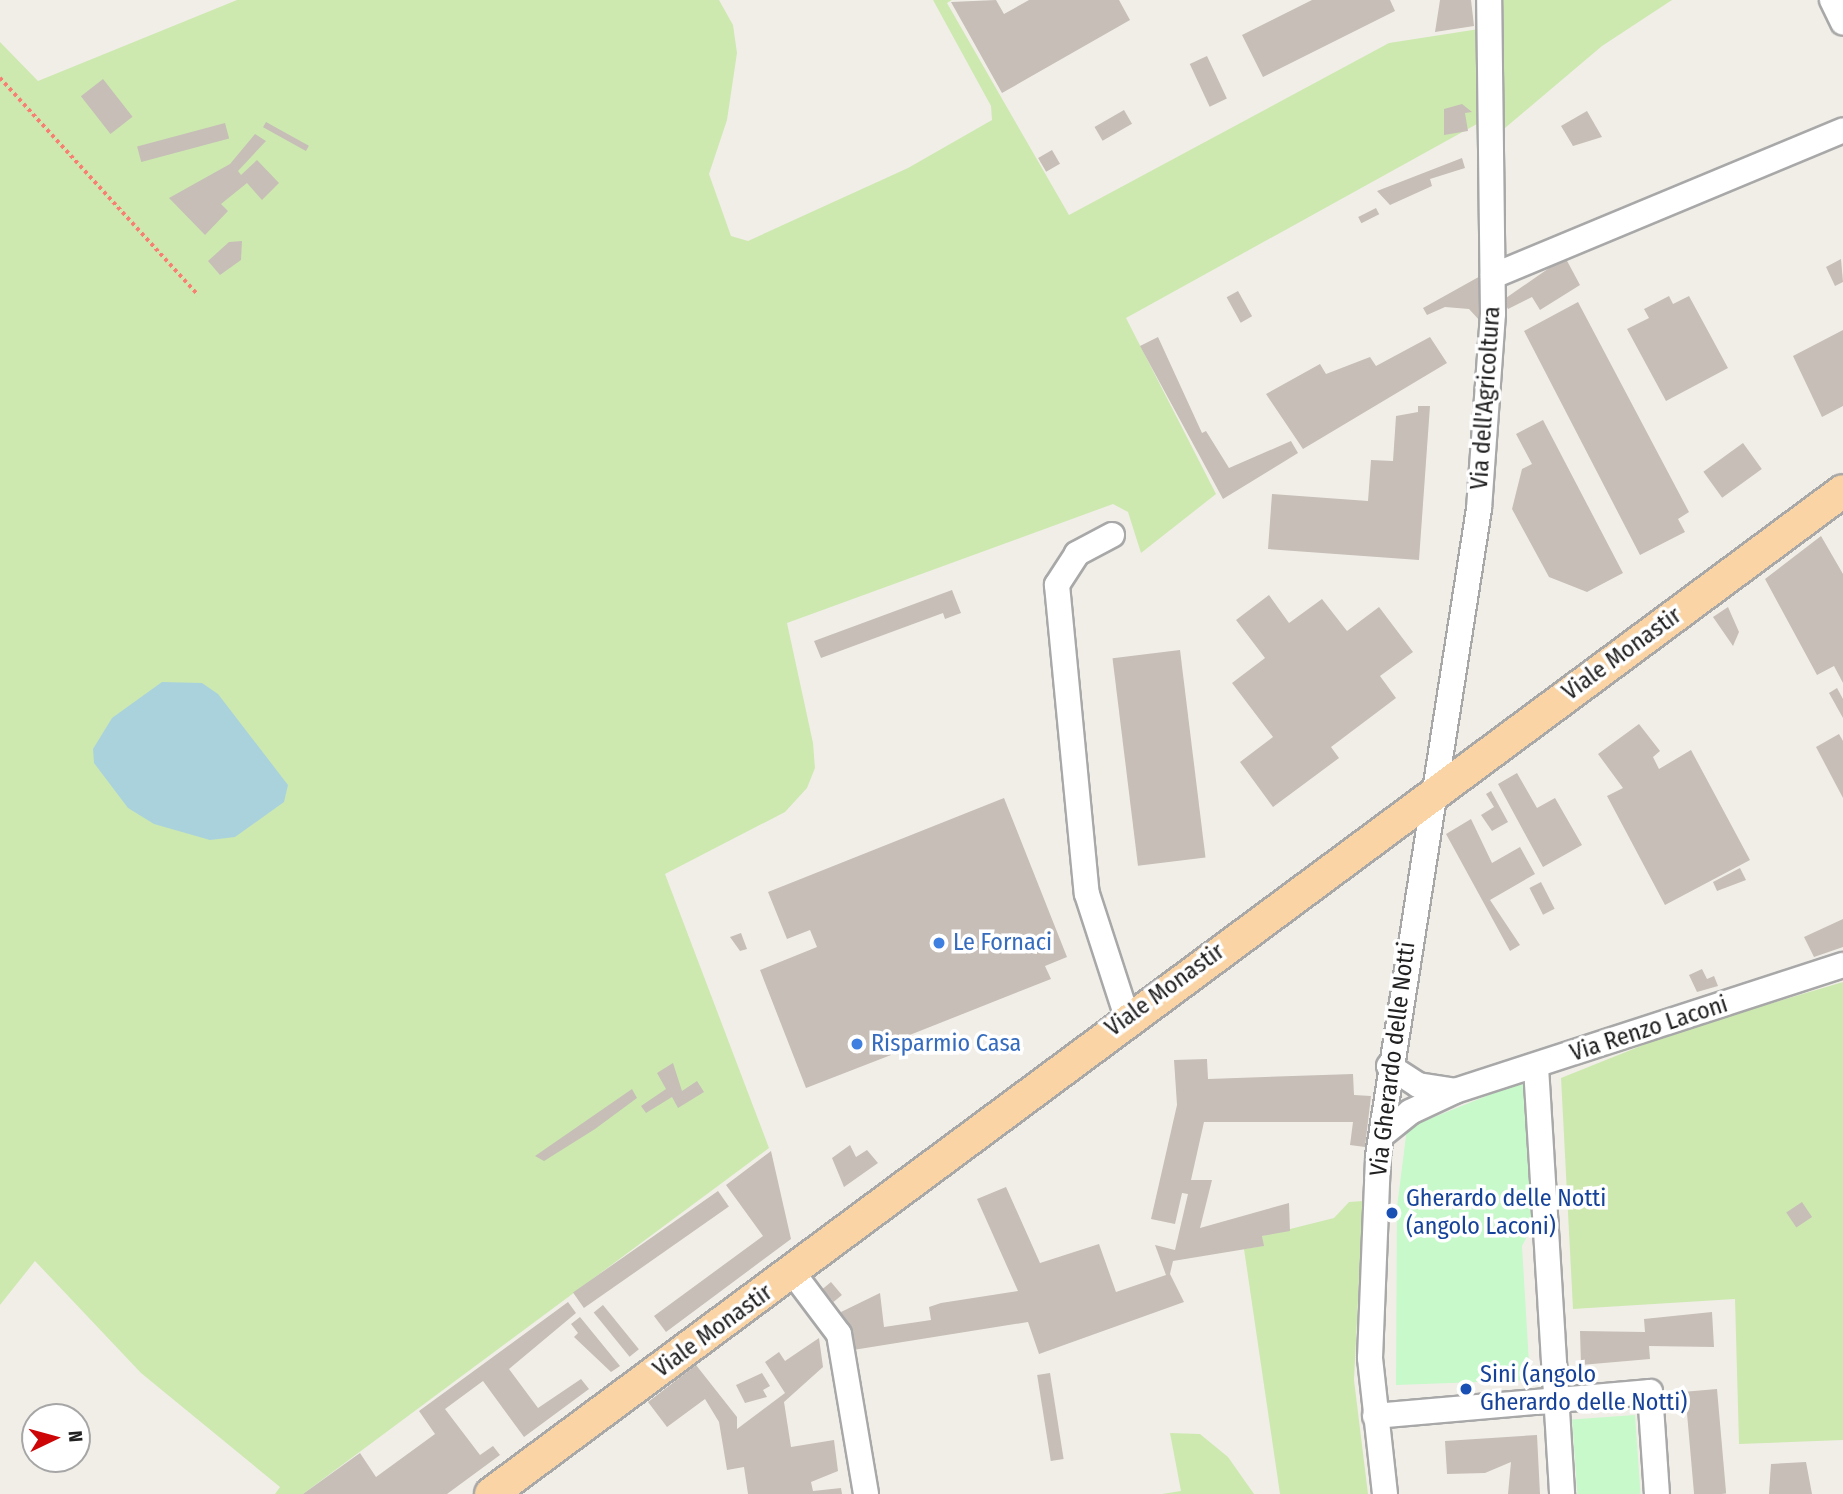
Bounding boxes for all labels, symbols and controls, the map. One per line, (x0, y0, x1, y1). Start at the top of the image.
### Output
street label: Via dell'Agricoltura (1465, 305, 1507, 491)
street label: Viale Monastir (1557, 601, 1687, 707)
place label: Le Fornaci (953, 929, 1052, 957)
marker: Le Fornaci (931, 935, 947, 951)
street label: Viale Monastir (1100, 937, 1230, 1043)
street label: Via Gherardo delle Notti (1364, 940, 1422, 1178)
street label: Via Renzo Laconi (1567, 990, 1731, 1068)
place label: Risparmio Casa (871, 1030, 1021, 1058)
marker: Risparmio Casa (849, 1036, 865, 1052)
place label: Gherardo delle Notti (angolo Laconi) (1406, 1185, 1606, 1241)
marker: Gherardo delle Notti (angolo Laconi) (1384, 1205, 1400, 1221)
street label: Viale Monastir (648, 1278, 778, 1384)
place label: Sini (angolo Gherardo delle Notti) (1480, 1361, 1687, 1417)
marker: Sini (angolo Gherardo delle Notti) (1458, 1381, 1474, 1397)
north arrow (21, 1403, 91, 1473)
text: N (63, 1430, 87, 1443)

